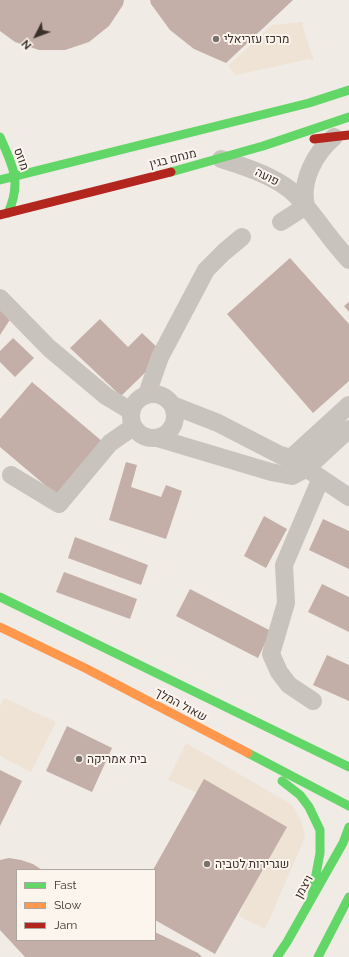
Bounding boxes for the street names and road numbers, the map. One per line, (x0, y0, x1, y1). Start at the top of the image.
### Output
street label: מוזס (10, 146, 32, 172)
street label: מנחם בגין (148, 146, 198, 172)
street label: פועה (253, 165, 281, 189)
street label: שאול המלך (153, 685, 209, 725)
street label: ויצמן (292, 873, 316, 901)

